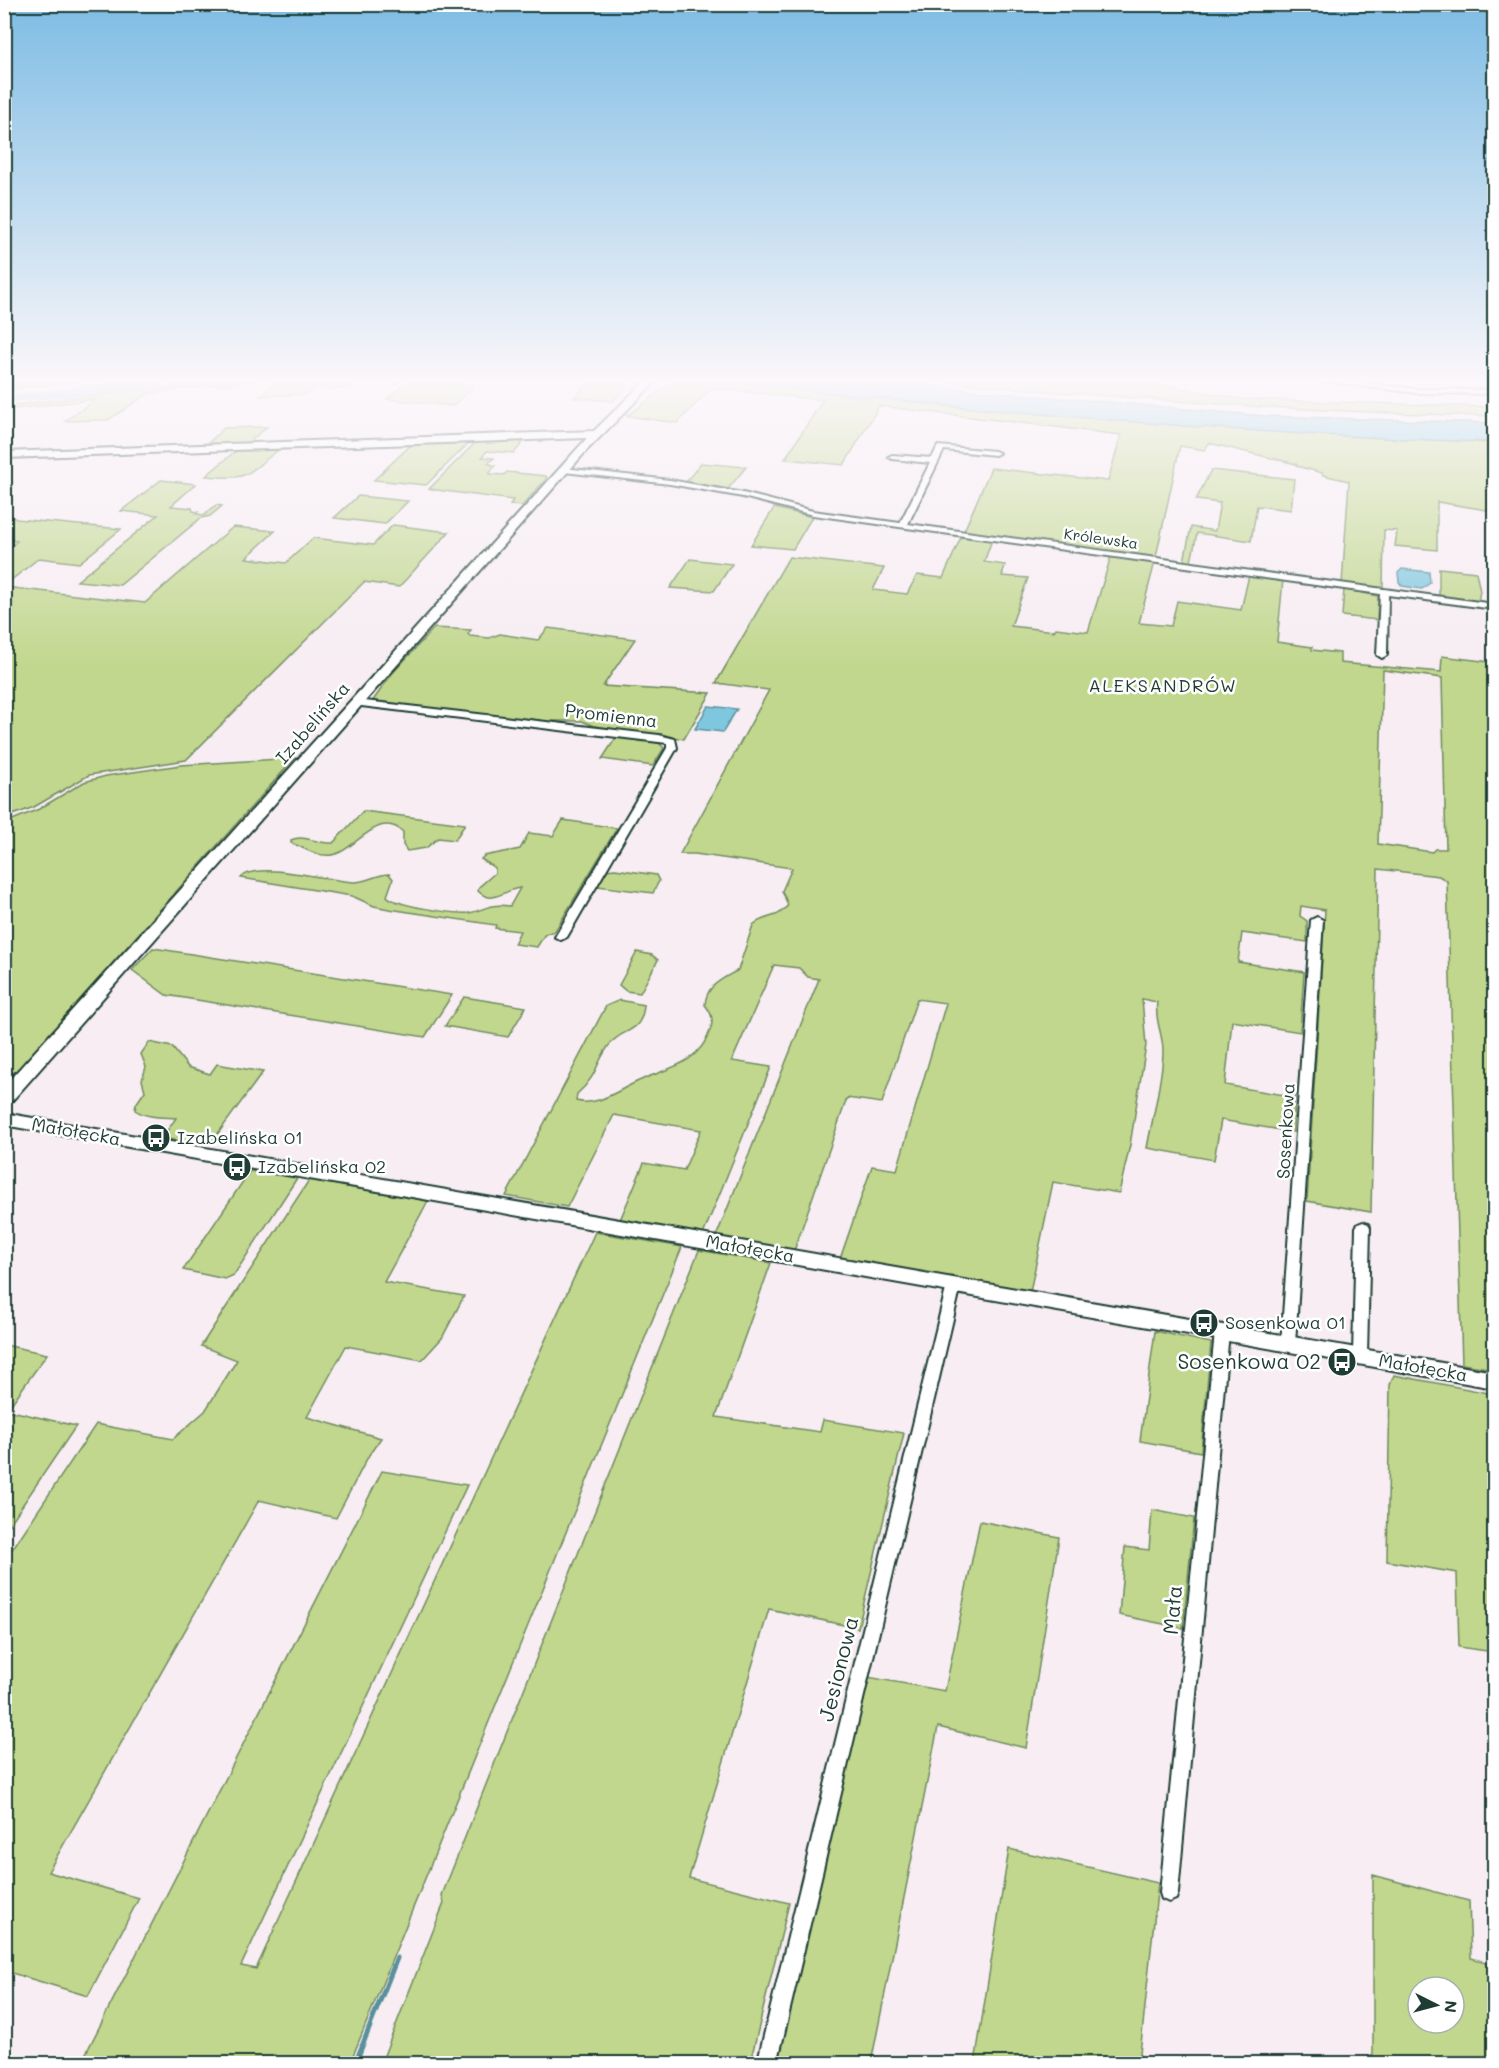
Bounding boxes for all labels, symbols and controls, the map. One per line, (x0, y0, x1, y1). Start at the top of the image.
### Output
street label: Królewska (1063, 523, 1140, 553)
district label: ALEKSANDRÓW (1089, 673, 1237, 697)
street label: Izabelińska (270, 676, 355, 768)
street label: Promienna (564, 697, 659, 733)
street label: Sosenkowa (1271, 1082, 1299, 1180)
street label: Małołęcka (30, 1111, 123, 1151)
bus stop icon: Izabelińska 01 (140, 1122, 172, 1154)
place label: Izabelińska 01 (177, 1125, 303, 1149)
bus stop icon: Izabelińska 02 (221, 1151, 253, 1183)
place label: Izabelińska 02 (258, 1154, 386, 1178)
street label: Małołęcka (704, 1228, 797, 1268)
bus stop icon: Sosenkowa 01 (1188, 1307, 1220, 1339)
place label: Sosenkowa 01 (1225, 1310, 1346, 1334)
bus stop icon: Sosenkowa 02 (1326, 1346, 1358, 1378)
place label: Sosenkowa 02 (1178, 1347, 1321, 1374)
street label: Małołęcka (1377, 1347, 1470, 1387)
street label: Mała (1156, 1584, 1187, 1636)
street label: Jesionowa (811, 1613, 864, 1724)
north arrow (1406, 1975, 1466, 2035)
text: N (1440, 1999, 1462, 2014)

